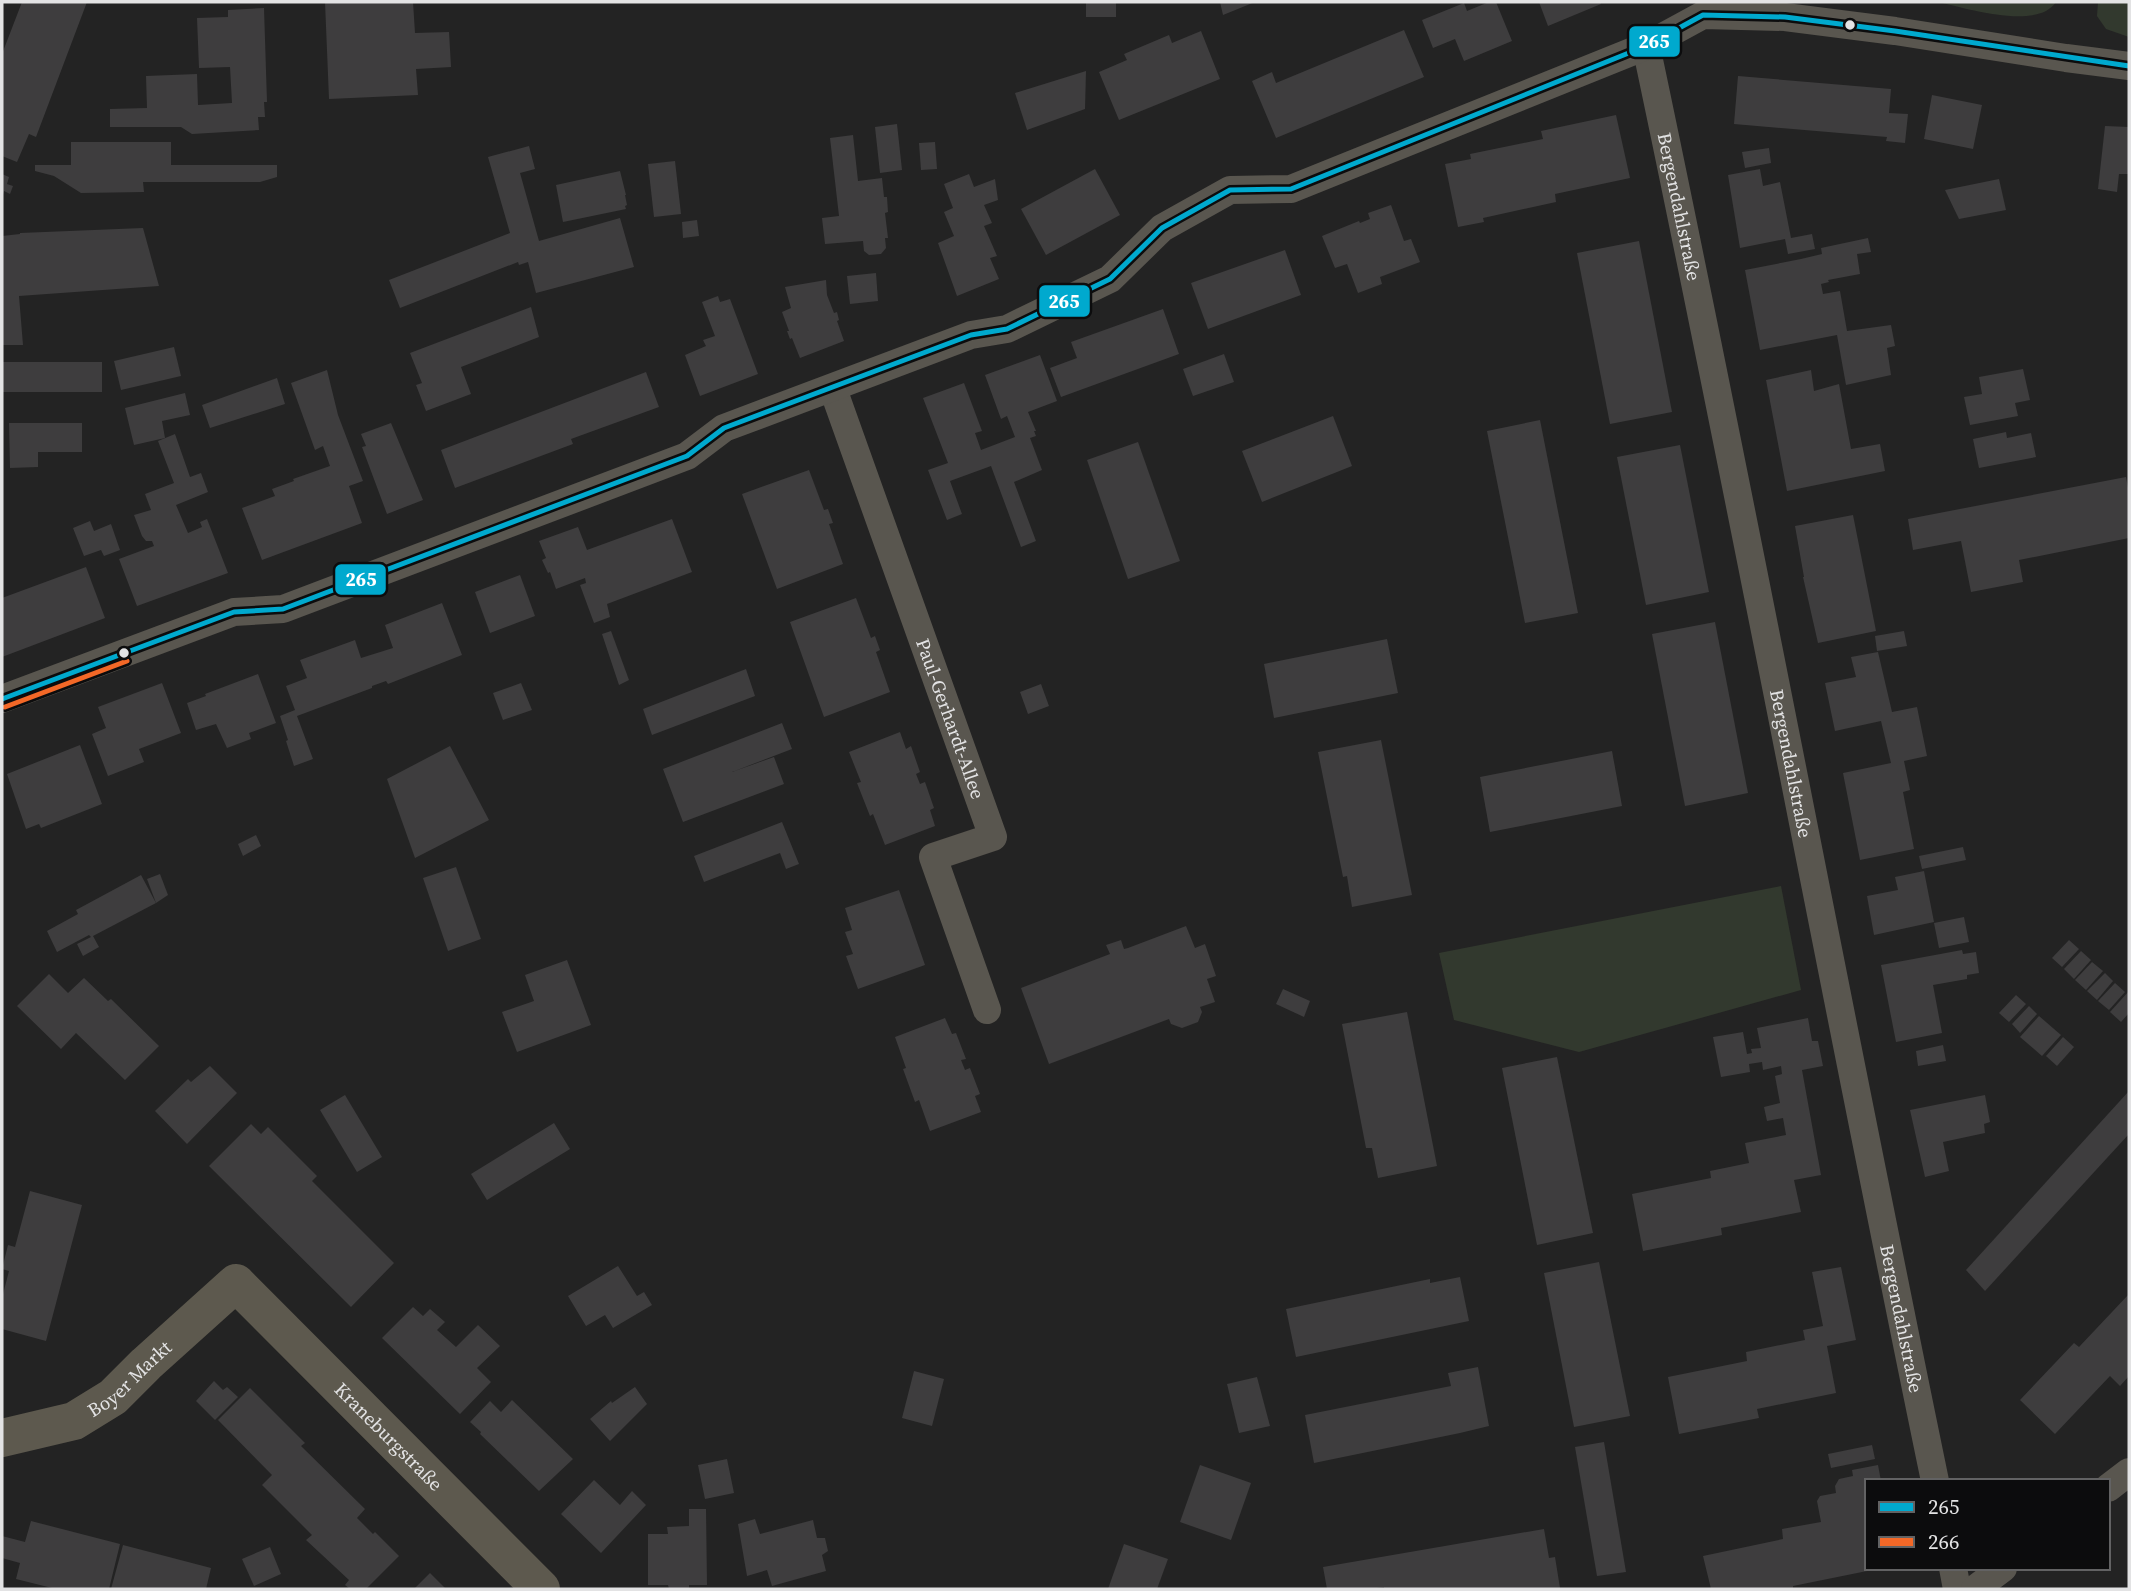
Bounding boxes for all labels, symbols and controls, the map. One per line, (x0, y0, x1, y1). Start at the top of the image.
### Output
unlabelled marker (1843, 18, 1857, 32)
line badge: 265 (1628, 25, 1681, 58)
text: 265 (1639, 28, 1669, 54)
street label: Bergendahlstraße (1652, 130, 1707, 283)
line badge: 265 (1038, 284, 1091, 318)
text: 265 (1049, 288, 1079, 314)
line badge: 265 (334, 563, 387, 596)
text: 265 (346, 566, 376, 592)
street label: Paul-Gerhardt-Allee (910, 635, 991, 802)
unlabelled marker (117, 646, 131, 660)
street label: Bergendahlstraße (1764, 687, 1819, 840)
street label: Bergendahlstraße (1874, 1242, 1929, 1395)
street label: Boyer Markt (82, 1334, 177, 1423)
street label: Kraneburgstraße (329, 1376, 449, 1496)
legend (1865, 1479, 2110, 1570)
text: 265 (1928, 1492, 1960, 1521)
text: 266 (1928, 1527, 1960, 1556)

